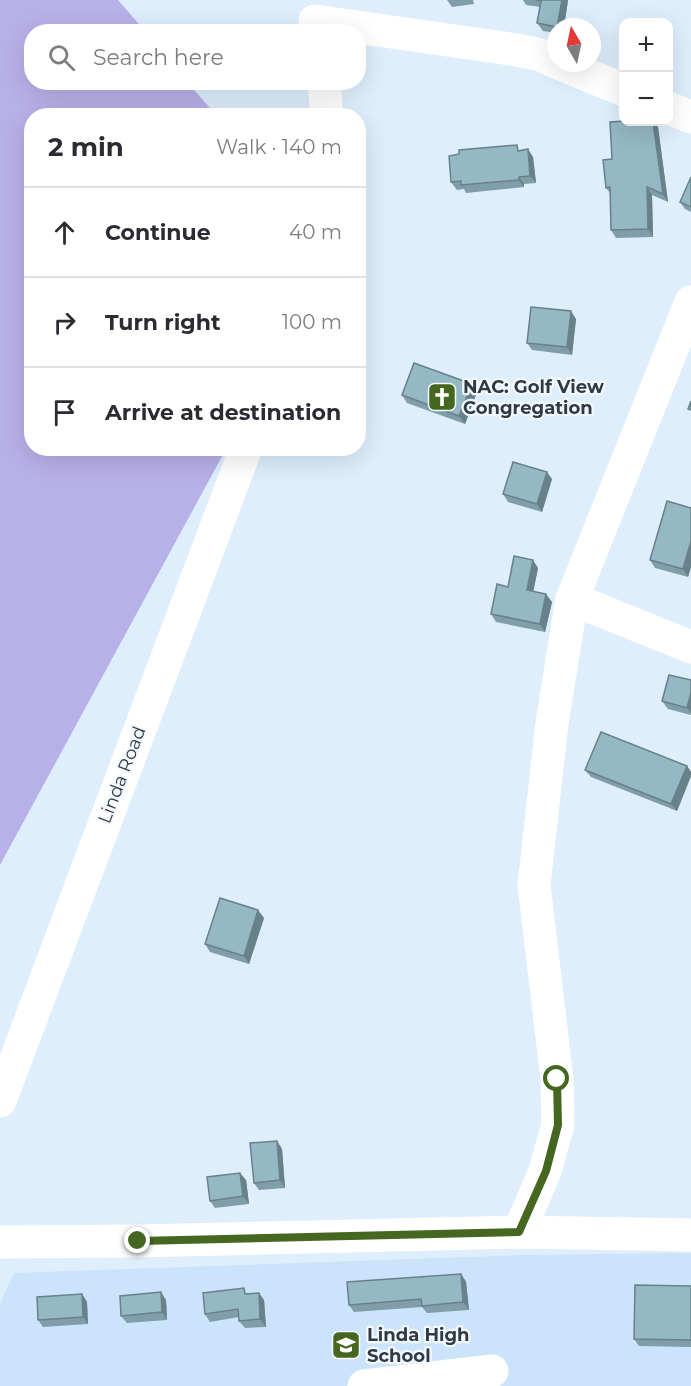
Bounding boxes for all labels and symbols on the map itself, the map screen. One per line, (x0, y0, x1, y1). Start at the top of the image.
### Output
north arrow (547, 18, 601, 72)
place label: NAC: Golf View Congregation (463, 376, 604, 419)
church icon: NAC: Golf View Congregation (426, 381, 458, 413)
street label: Linda Road (93, 723, 151, 827)
route start (543, 1065, 569, 1091)
route end (124, 1227, 150, 1253)
place label: Linda High School (367, 1324, 469, 1367)
school or university icon: Linda High School (330, 1329, 362, 1361)

